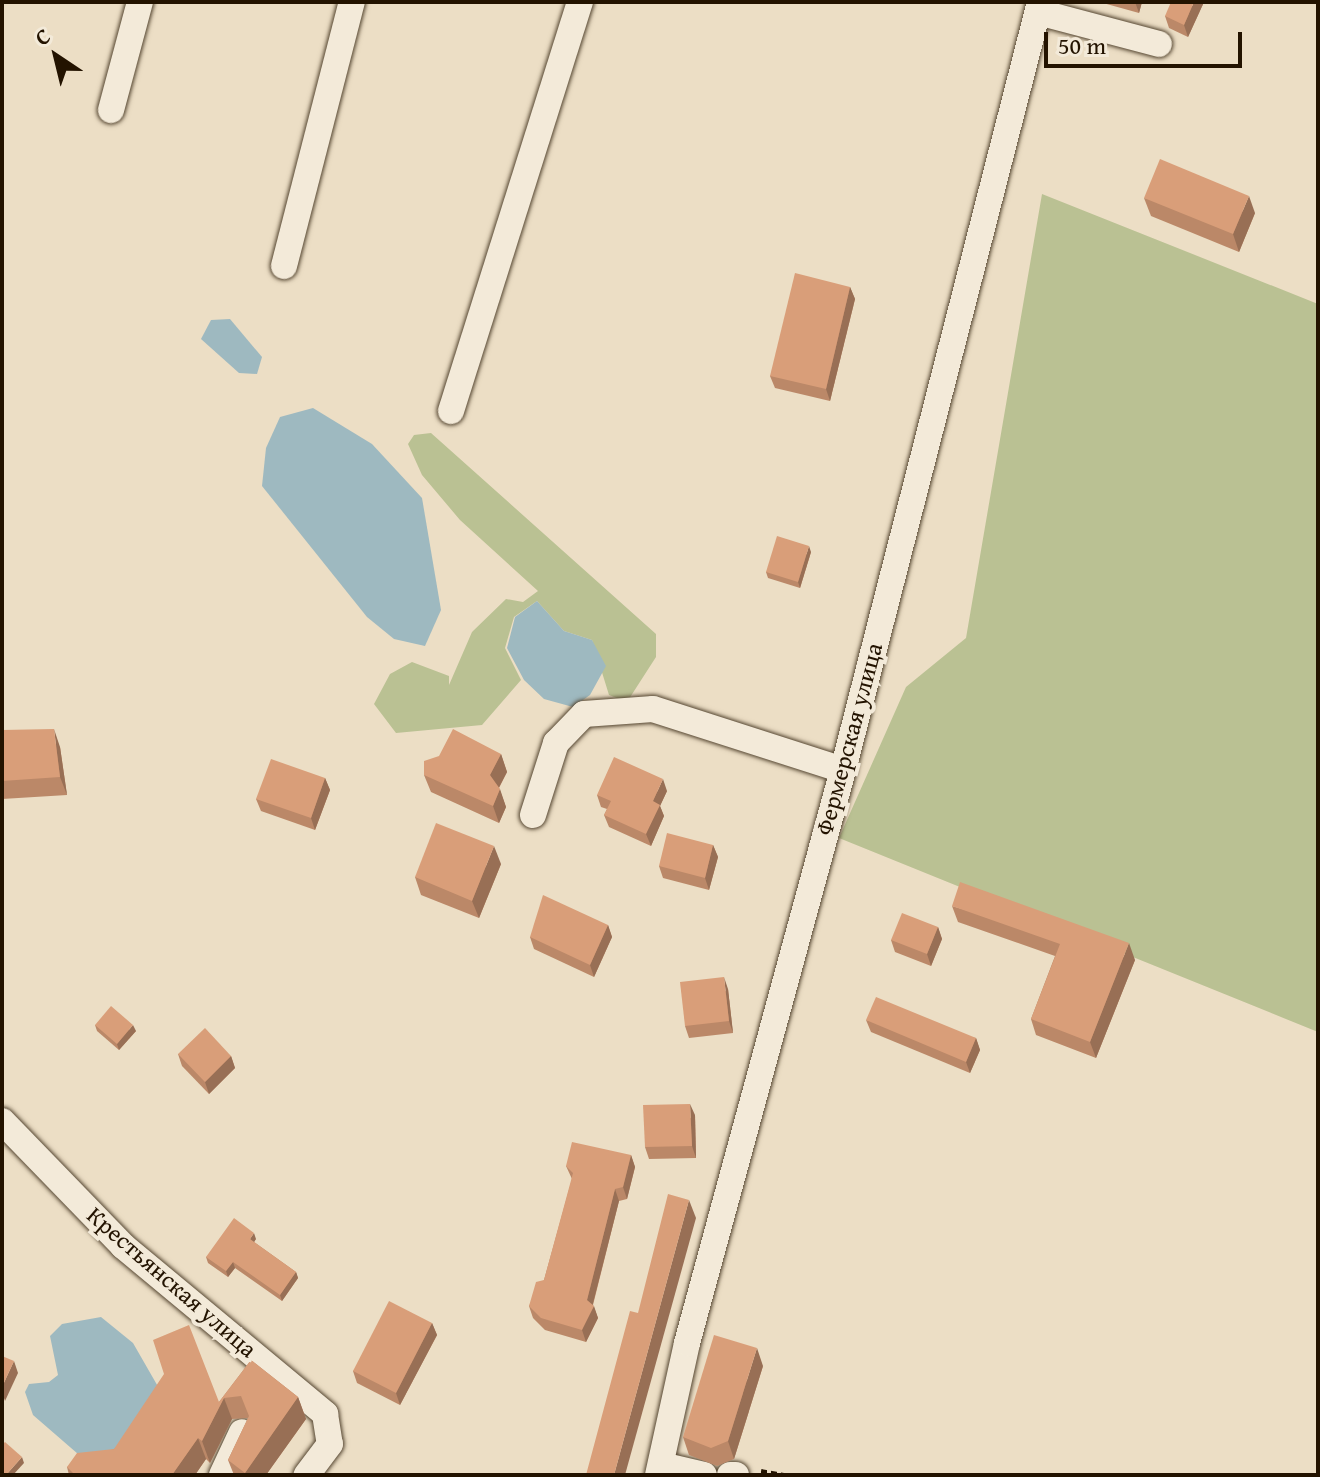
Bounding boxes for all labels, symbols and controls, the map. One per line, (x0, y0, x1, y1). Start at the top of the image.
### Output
north arrow (16, 16, 96, 96)
scale bar (1048, 16, 1246, 66)
text: С (28, 20, 57, 53)
text: 50 m (1058, 28, 1106, 63)
street label: Фермерская улица (809, 640, 889, 838)
street label: Крестьянская улица (81, 1200, 263, 1364)

